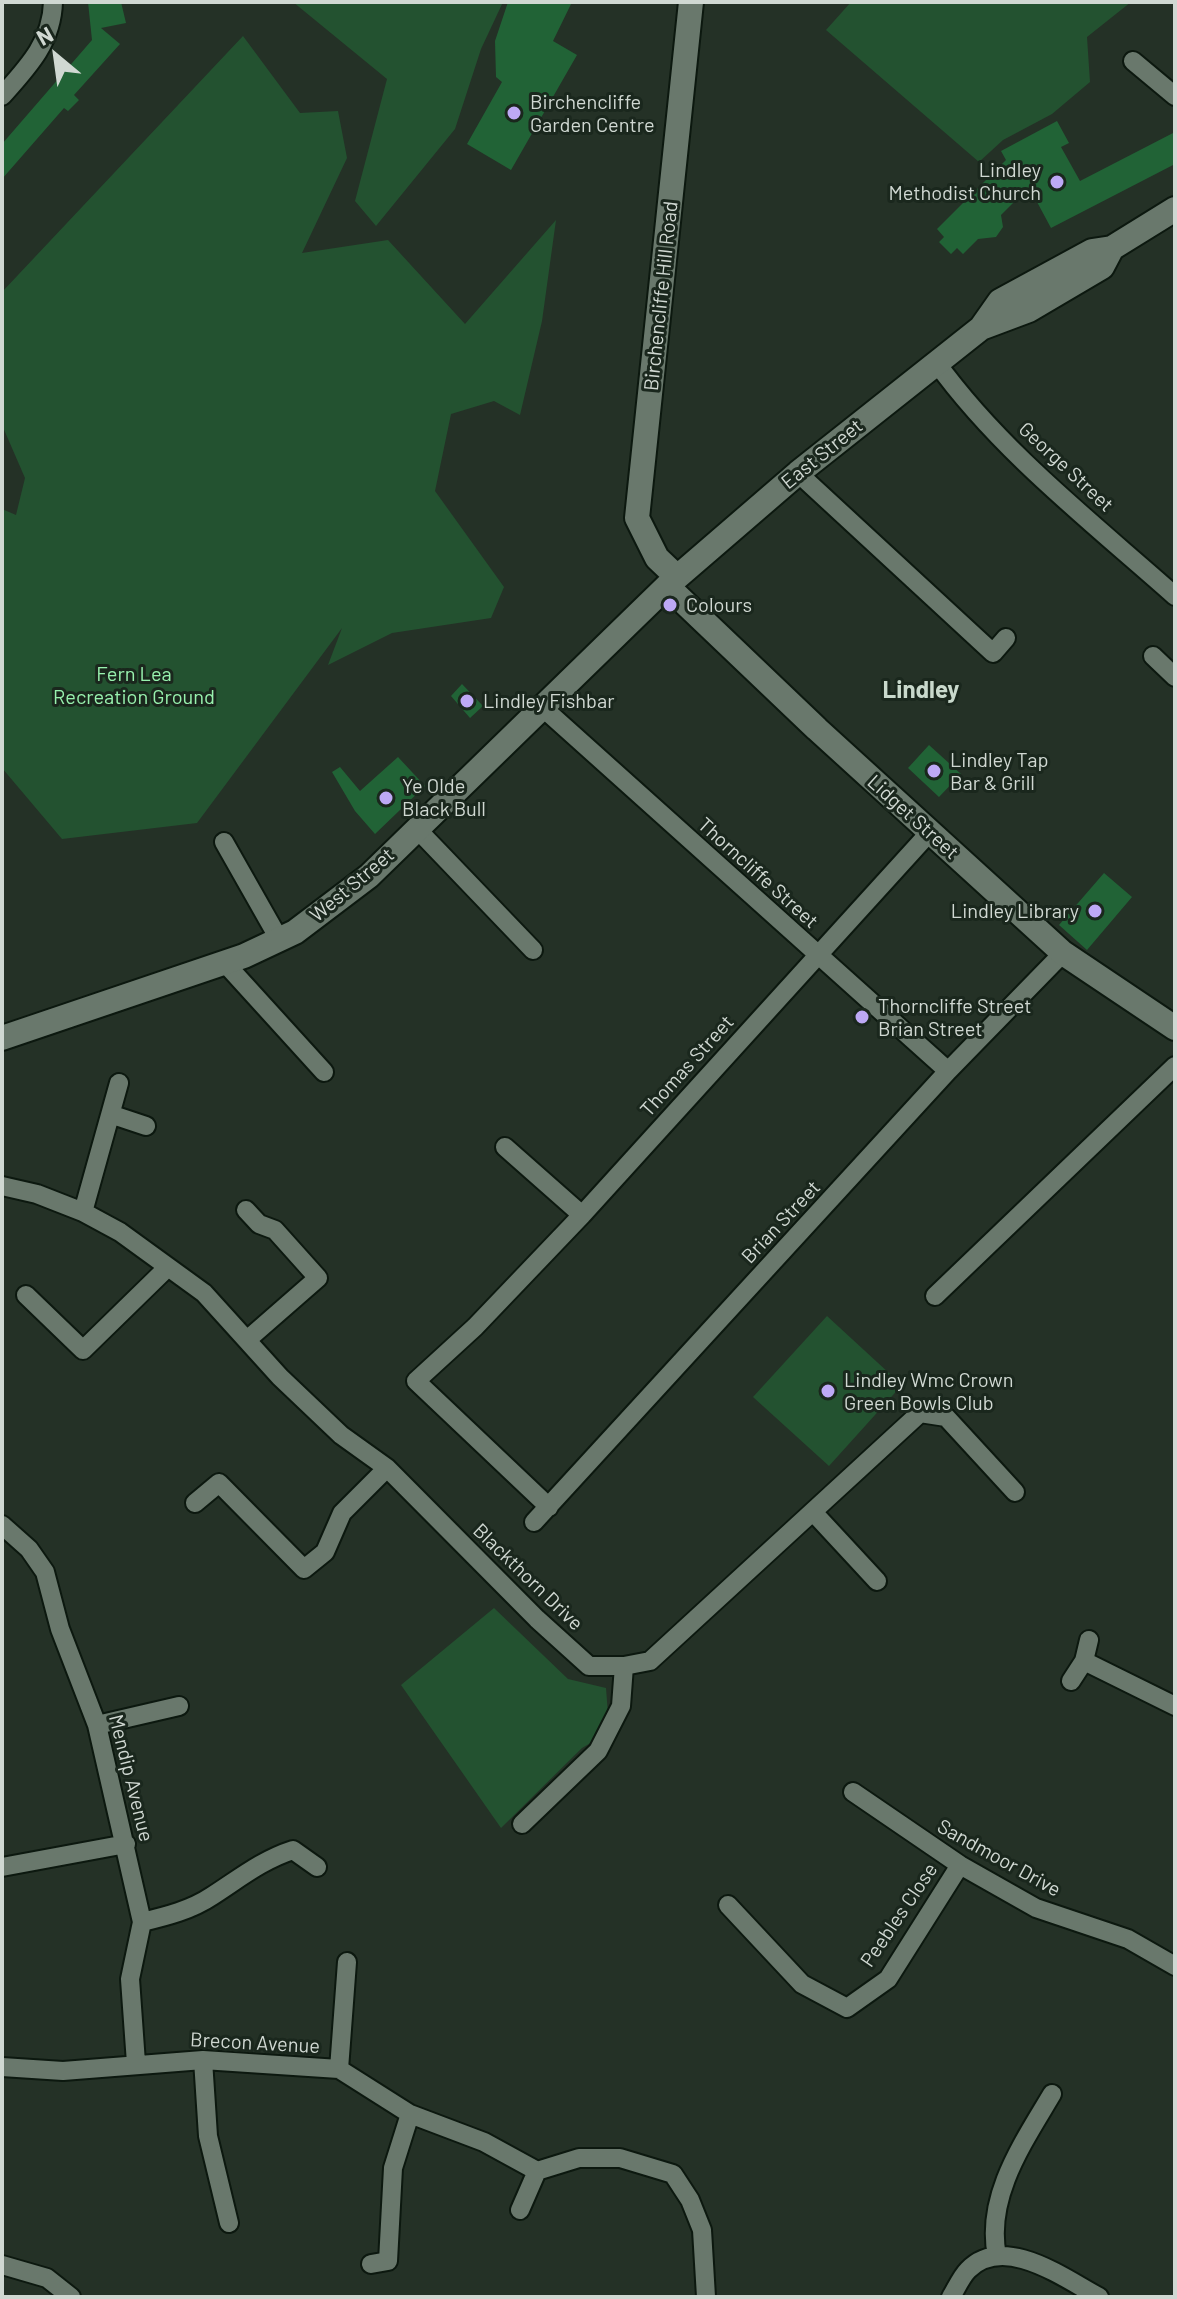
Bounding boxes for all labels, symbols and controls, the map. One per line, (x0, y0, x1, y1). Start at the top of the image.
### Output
north arrow (16, 16, 96, 96)
text: N (32, 20, 57, 50)
place label: Birchencliffe Garden Centre (530, 90, 655, 137)
marker: Birchencliffe Garden Centre (505, 104, 523, 122)
place label: Lindley Methodist Church (888, 158, 1041, 205)
marker: Lindley Methodist Church (1048, 173, 1066, 191)
street label: Birchencliffe Hill Road (639, 200, 683, 392)
street label: East Street (776, 414, 868, 494)
street label: George Street (1014, 417, 1118, 517)
place label: Colours (686, 593, 752, 617)
marker: Colours (661, 596, 679, 614)
park label: Fern Lea Recreation Ground (53, 662, 215, 709)
district label: Lindley (883, 676, 959, 704)
place label: Lindley Fishbar (483, 689, 614, 713)
marker: Lindley Fishbar (458, 692, 476, 710)
place label: Lindley Tap Bar & Grill (950, 748, 1049, 795)
marker: Lindley Tap Bar & Grill (925, 762, 943, 780)
street label: Lidget Street (862, 770, 964, 864)
place label: Ye Olde Black Bull (402, 774, 486, 821)
marker: Ye Olde Black Bull (377, 789, 395, 807)
street label: Thorncliffe Street (693, 813, 823, 933)
street label: West Street (305, 843, 399, 927)
place label: Lindley Library (951, 899, 1079, 923)
marker: Lindley Library (1086, 902, 1104, 920)
place label: Thorncliffe Street Brian Street (878, 994, 1031, 1041)
marker: Thorncliffe Street Brian Street (853, 1008, 871, 1026)
street label: Thomas Street (635, 1010, 739, 1122)
street label: Brian Street (737, 1176, 825, 1268)
place label: Lindley Wmc Crown Green Bowls Club (844, 1368, 1013, 1415)
marker: Lindley Wmc Crown Green Bowls Club (819, 1382, 837, 1400)
street label: Blackthorn Drive (468, 1519, 588, 1635)
street label: Mendip Avenue (104, 1712, 158, 1844)
street label: Sandmoor Drive (933, 1814, 1065, 1902)
street label: Peebles Close (855, 1858, 943, 1972)
street label: Brecon Avenue (189, 2028, 321, 2058)

